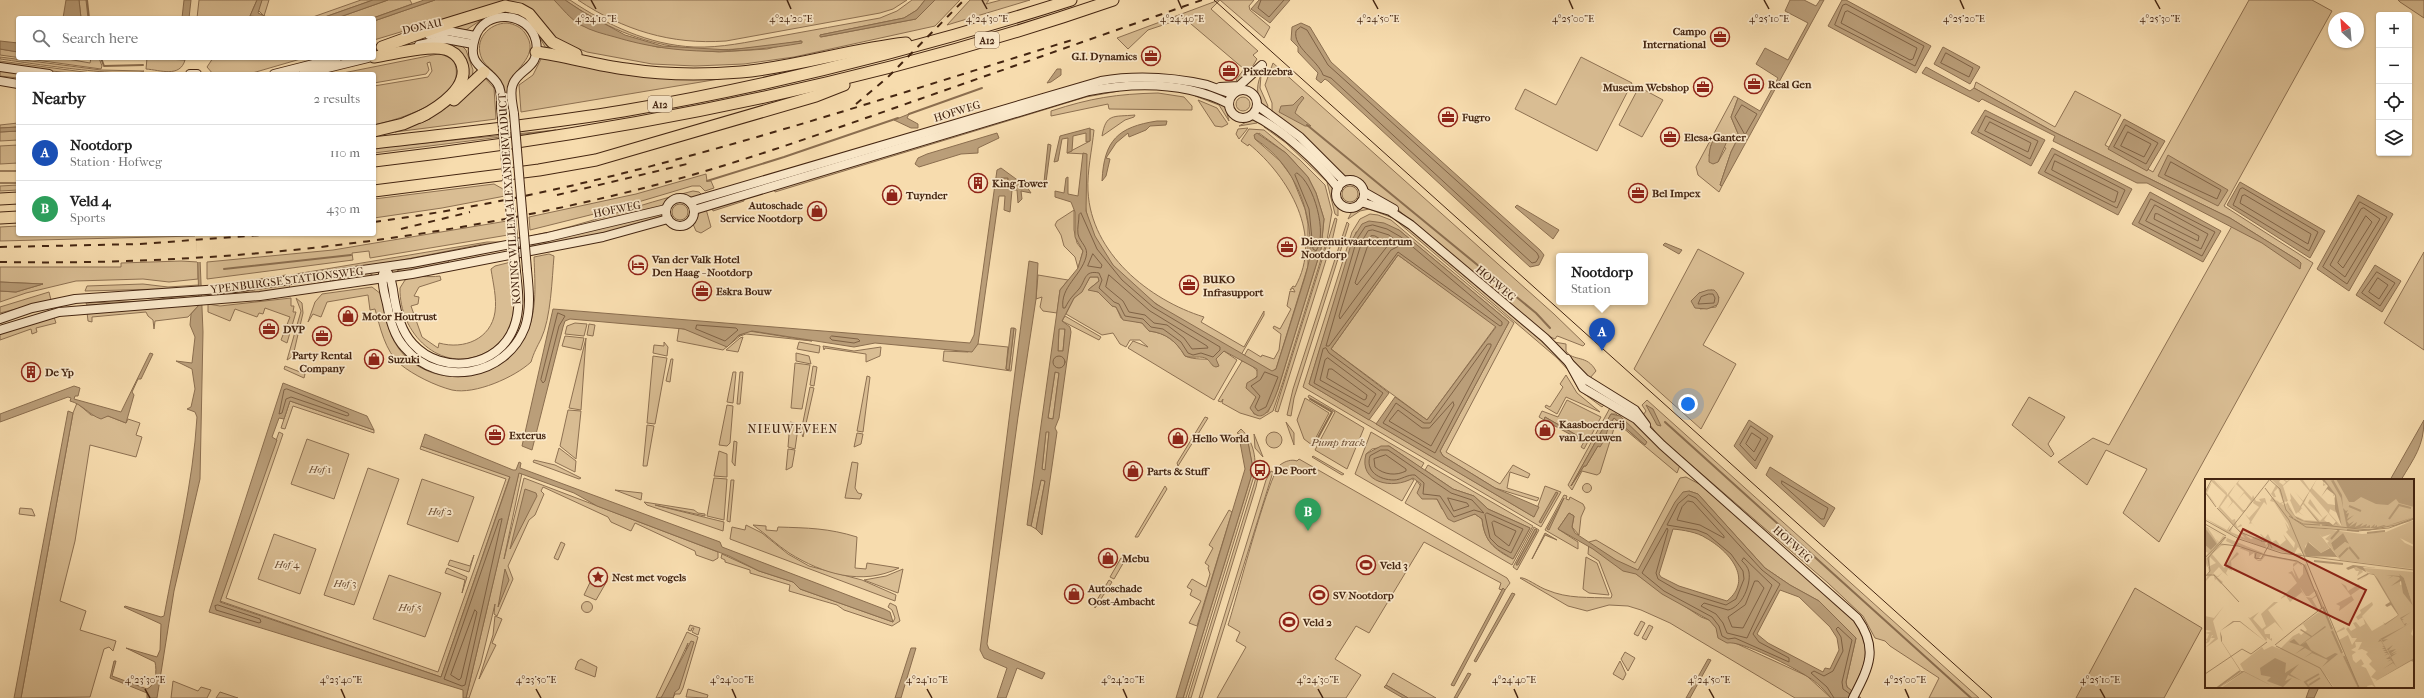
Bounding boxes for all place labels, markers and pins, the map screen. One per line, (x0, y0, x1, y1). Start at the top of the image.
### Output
place label: Campo International (1643, 25, 1707, 51)
office icon: Campo International (1709, 26, 1731, 48)
office icon: G.I. Dynamics (1140, 45, 1162, 67)
place label: G.I. Dynamics (1071, 50, 1137, 63)
office icon: Pixelzebra (1218, 60, 1240, 82)
place label: Pixelzebra (1243, 65, 1294, 78)
office icon: Real Gen (1743, 73, 1765, 95)
office icon: Museum Webshop (1692, 76, 1714, 98)
place label: Real Gen (1768, 78, 1812, 91)
place label: Museum Webshop (1602, 81, 1689, 94)
office icon: Fugro (1437, 106, 1459, 128)
place label: Fugro (1461, 111, 1491, 124)
office icon: Elesa+Ganter (1659, 126, 1681, 148)
place label: Elesa+Ganter (1684, 131, 1746, 144)
building icon: King Tower (967, 172, 989, 194)
place label: King Tower (992, 177, 1048, 190)
office icon: Bel Impex (1627, 182, 1649, 204)
shop icon: Tuynder (881, 184, 903, 206)
place label: Bel Impex (1652, 187, 1701, 200)
place label: Tuynder (905, 189, 948, 202)
place label: Autoschade Service Nootdorp (720, 199, 804, 225)
shop icon: Autoschade Service Nootdorp (806, 200, 828, 222)
place label: Dierenuitvaartcentrum Nootdorp (1300, 235, 1413, 261)
office icon: Dierenuitvaartcentrum Nootdorp (1276, 236, 1298, 258)
place label: Van der Valk Hotel Den Haag - Nootdorp (651, 253, 753, 279)
hotel icon: Van der Valk Hotel Den Haag - Nootdorp (627, 254, 649, 276)
place label: BUKO Infrasupport (1203, 273, 1265, 299)
office icon: BUKO Infrasupport (1178, 274, 1200, 296)
office icon: Eskra Bouw (691, 280, 713, 302)
place label: Eskra Bouw (716, 285, 772, 298)
shop icon: Motor Houtrust (337, 305, 359, 327)
place label: Motor Houtrust (361, 310, 438, 323)
office icon: DVP (258, 318, 280, 340)
pin: A (1589, 318, 1615, 351)
place label: DVP (282, 323, 305, 336)
office icon: Party Rental Company (311, 325, 333, 347)
shop icon: Suzuki (363, 348, 385, 370)
place label: Party Rental Company (292, 349, 353, 375)
place label: Suzuki (388, 353, 421, 366)
building icon: De Yp (20, 361, 42, 383)
place label: De Yp (44, 366, 74, 379)
place label: Kaasboerderij van Leeuwen (1558, 418, 1625, 444)
shop icon: Kaasboerderij van Leeuwen (1534, 419, 1556, 441)
office icon: Exterus (484, 424, 506, 446)
shop icon: Hello World (1167, 427, 1189, 449)
place label: Exterus (509, 429, 546, 442)
place label: Hello World (1192, 432, 1250, 445)
bus stop icon: De Poort (1249, 459, 1271, 481)
shop icon: Parts & Stuff (1122, 460, 1144, 482)
place label: De Poort (1273, 464, 1317, 477)
place label: Parts & Stuff (1147, 465, 1211, 478)
pin: B (1295, 498, 1321, 531)
shop icon: Mebu (1097, 547, 1119, 569)
place label: Mebu (1121, 552, 1150, 565)
sports icon: Veld 3 (1355, 554, 1377, 576)
place label: Veld 3 (1379, 559, 1408, 572)
place icon: Nest met vogels (587, 566, 609, 588)
place label: Nest met vogels (612, 571, 686, 584)
place label: Autoschade Oost-Ambacht (1087, 582, 1156, 608)
shop icon: Autoschade Oost-Ambacht (1063, 583, 1085, 605)
sports icon: SV Nootdorp (1308, 584, 1330, 606)
place label: SV Nootdorp (1333, 589, 1394, 602)
sports icon: Veld 2 (1278, 611, 1300, 633)
place label: Veld 2 (1302, 616, 1332, 629)

